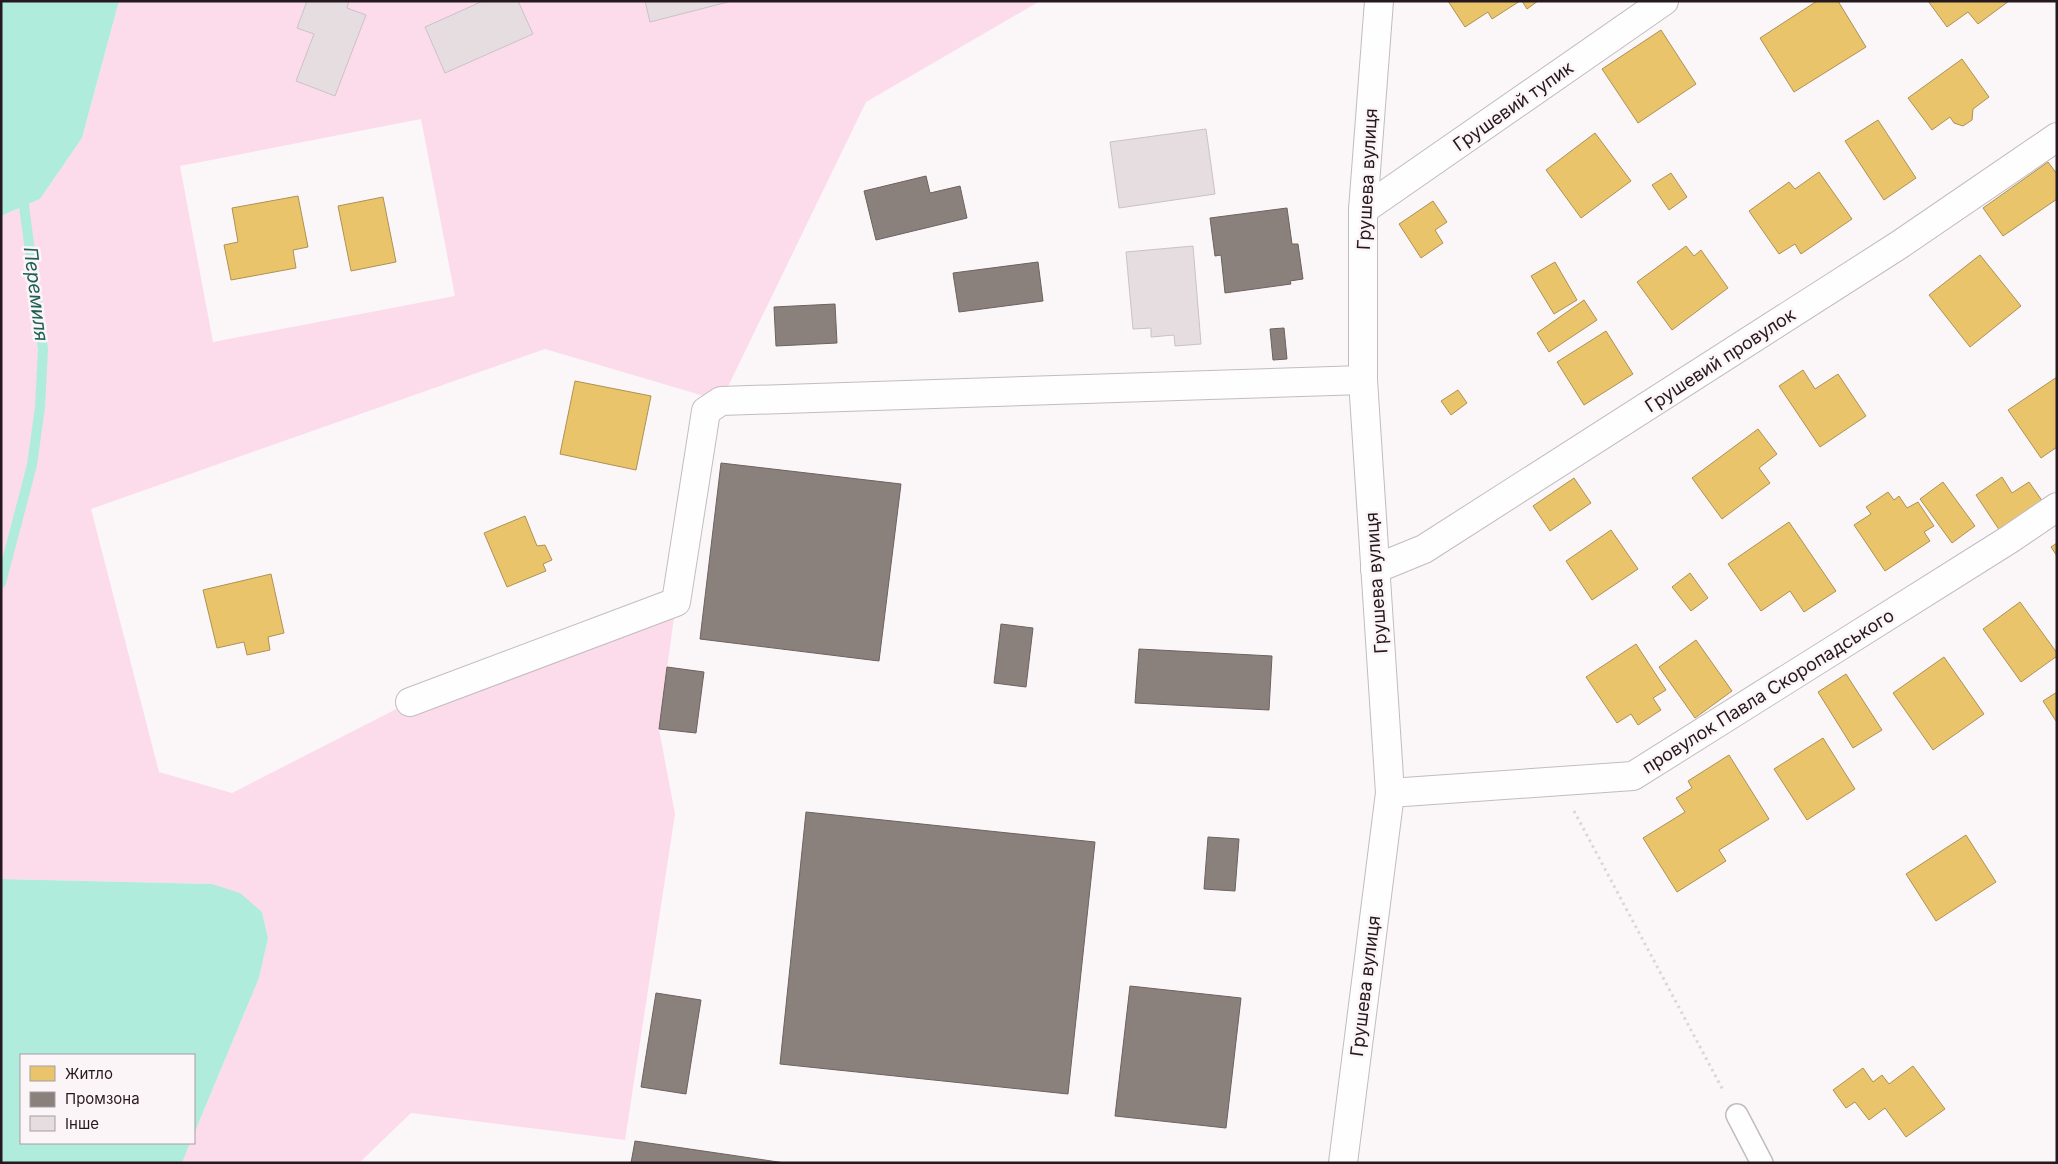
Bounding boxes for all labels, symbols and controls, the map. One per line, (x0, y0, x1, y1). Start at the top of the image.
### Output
street label: Грушевий тупик (1449, 57, 1577, 155)
street label: Грушева вулиця (1353, 108, 1381, 250)
water label: Перемиля (19, 245, 53, 343)
street label: Грушевий провулок (1641, 303, 1799, 416)
street label: Грушева вулиця (1361, 511, 1391, 655)
street label: провулок Павла Скоропадського (1638, 604, 1898, 778)
street label: Грушева вулиця (1346, 914, 1384, 1058)
legend (20, 1054, 195, 1144)
text: Житло (65, 1064, 113, 1083)
text: Промзона (65, 1089, 140, 1108)
text: Інше (65, 1114, 99, 1133)

